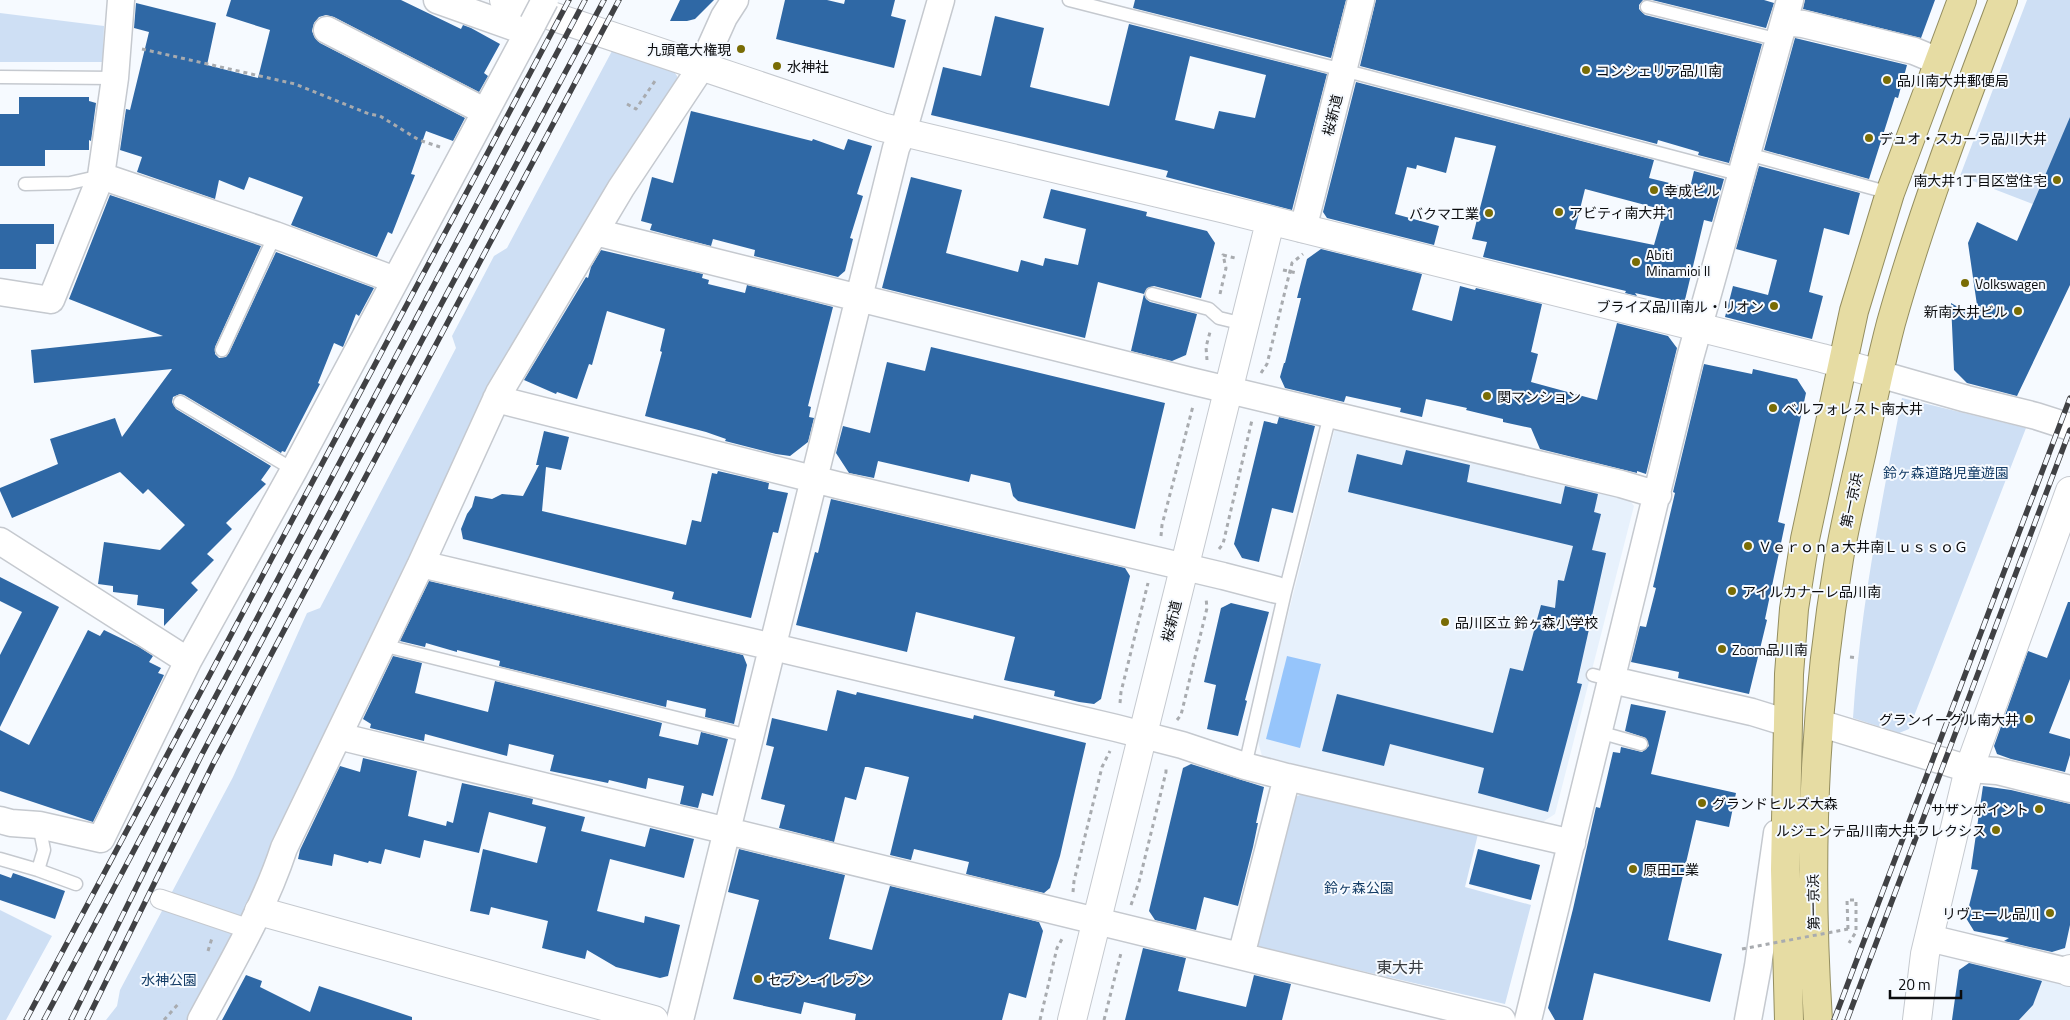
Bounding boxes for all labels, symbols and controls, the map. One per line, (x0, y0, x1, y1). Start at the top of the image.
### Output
place label: 九頭竜大権現 (647, 39, 731, 60)
marker: 九頭竜大権現 (735, 43, 747, 55)
place label: 水神社 (787, 56, 829, 77)
marker: 水神社 (771, 60, 783, 72)
place label: コンシェリア品川南 (1596, 60, 1722, 81)
marker: コンシェリア品川南 (1580, 64, 1592, 76)
place label: 品川南大井郵便局 (1897, 70, 2009, 91)
marker: 品川南大井郵便局 (1881, 74, 1893, 86)
street label: 桜新道 (1317, 92, 1347, 138)
place label: デュオ・スカーラ品川大井 (1879, 128, 2047, 149)
marker: デュオ・スカーラ品川大井 (1863, 132, 1875, 144)
place label: 南大井1丁目区営住宅 (1913, 170, 2047, 191)
marker: 南大井1丁目区営住宅 (2051, 174, 2063, 186)
place label: 幸成ビル (1664, 180, 1720, 201)
marker: 幸成ビル (1648, 184, 1660, 196)
place label: アビティ南大井1 (1569, 202, 1674, 223)
place label: バクマ工業 (1409, 203, 1479, 224)
marker: アビティ南大井1 (1553, 206, 1565, 218)
marker: バクマ工業 (1483, 207, 1495, 219)
place label: Abiti Minamioi II (1646, 244, 1711, 281)
marker: Abiti Minamioi II (1630, 256, 1642, 268)
place label: Volkswagen (1975, 273, 2046, 294)
marker: Volkswagen (1959, 277, 1971, 289)
place label: ブライズ品川南ル・リオン (1596, 296, 1764, 317)
marker: ブライズ品川南ル・リオン (1768, 300, 1780, 312)
place label: 新南大井ビル (1924, 301, 2008, 322)
marker: 新南大井ビル (2012, 305, 2024, 317)
place label: 関マンション (1497, 386, 1581, 407)
marker: 関マンション (1481, 390, 1493, 402)
place label: ベルフォレスト南大井 (1783, 398, 1923, 419)
marker: ベルフォレスト南大井 (1767, 402, 1779, 414)
park label: 鈴ヶ森道路児童遊園 (1883, 462, 2009, 483)
street label: 第一京浜 (1835, 470, 1867, 530)
place label: Ｖｅｒｏｎａ大井南ＬｕｓｓｏＧ (1758, 536, 1968, 557)
marker: Ｖｅｒｏｎａ大井南ＬｕｓｓｏＧ (1742, 540, 1754, 552)
place label: アイルカナーレ品川南 (1742, 581, 1881, 602)
marker: アイルカナーレ品川南 (1726, 585, 1738, 597)
street label: 桜新道 (1156, 598, 1186, 644)
place label: 品川区立 鈴ヶ森小学校 (1455, 612, 1598, 633)
marker: 品川区立 鈴ヶ森小学校 (1439, 616, 1451, 628)
place label: Zoom品川南 (1732, 639, 1808, 660)
marker: Zoom品川南 (1716, 643, 1728, 655)
place label: グランイーグル南大井 (1879, 709, 2019, 730)
marker: グランイーグル南大井 (2023, 713, 2035, 725)
place label: グランドヒルズ大森 (1712, 793, 1838, 814)
marker: グランドヒルズ大森 (1696, 797, 1708, 809)
place label: サザンポイント (1931, 799, 2029, 820)
marker: サザンポイント (2033, 803, 2045, 815)
place label: ルジェンテ品川南大井フレクシス (1776, 820, 1986, 841)
marker: ルジェンテ品川南大井フレクシス (1990, 824, 2002, 836)
place label: 原田工業 (1643, 859, 1699, 880)
marker: 原田工業 (1627, 863, 1639, 875)
street label: 第一京浜 (1802, 874, 1824, 930)
park label: 鈴ヶ森公園 (1324, 877, 1394, 898)
place label: リヴェール品川 (1942, 903, 2040, 924)
marker: リヴェール品川 (2044, 907, 2056, 919)
district label: 東大井 (1376, 955, 1424, 979)
scale bar (1890, 968, 1961, 1000)
park label: 水神公園 (141, 969, 197, 990)
place label: セブン-イレブン (768, 969, 872, 990)
marker: セブン-イレブン (752, 973, 764, 985)
text: 20 m (1898, 973, 1931, 996)

